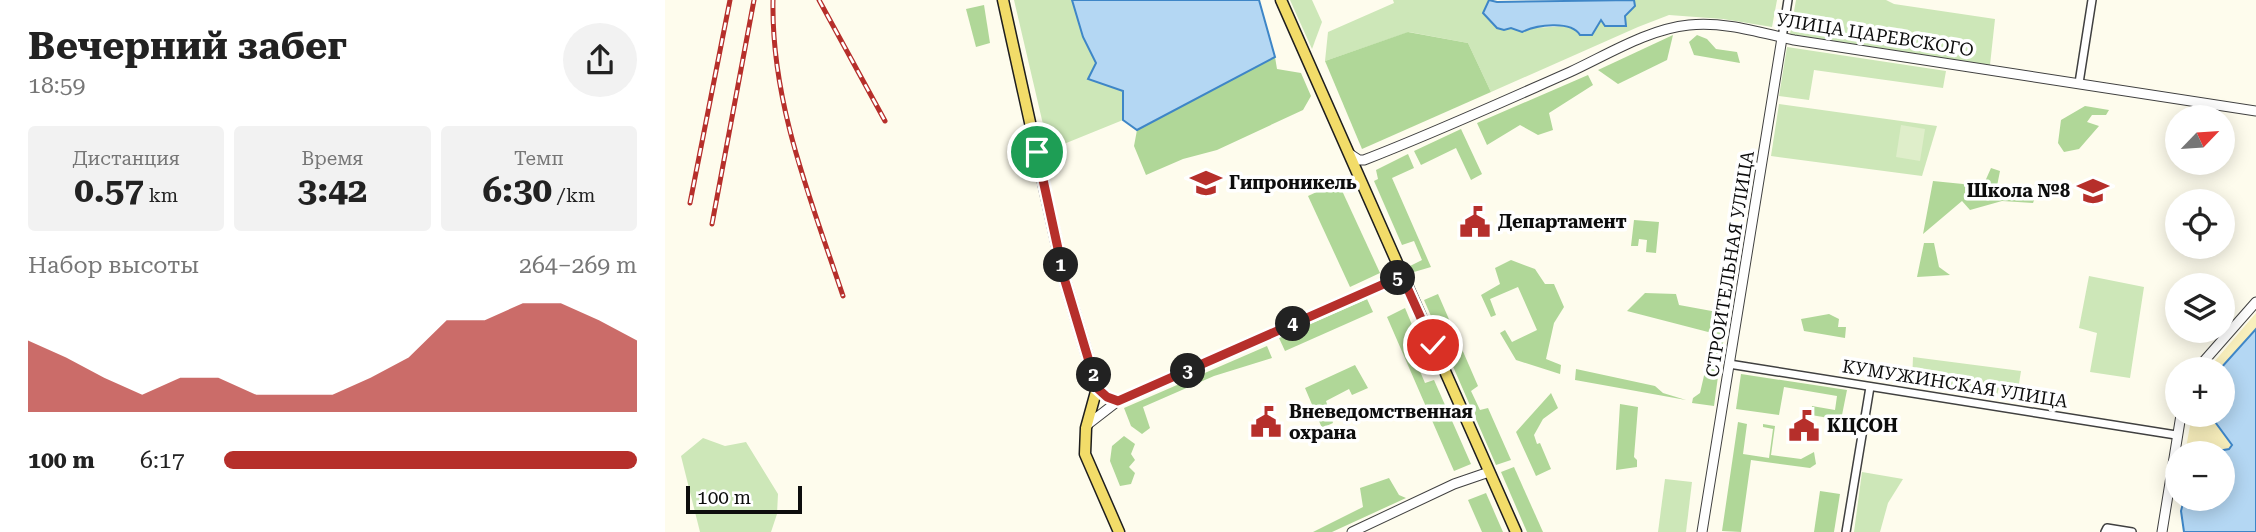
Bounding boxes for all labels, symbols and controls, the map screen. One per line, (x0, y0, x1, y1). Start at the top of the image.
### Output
street label: УЛИЦА ЦАРЕВСКОГО (1775, 9, 1975, 60)
button: share (563, 23, 637, 97)
text: Вечерний забег (28, 24, 347, 68)
text: 18:59 (28, 72, 85, 99)
north arrow (2165, 105, 2235, 175)
map controls (2165, 105, 2235, 511)
pin (1007, 122, 1067, 182)
icon: arrive (1018, 133, 1056, 171)
text: Дистанция (72, 147, 180, 170)
text: Время (302, 147, 363, 170)
text: Темп (514, 147, 564, 170)
street label: СТРОИТЕЛЬНАЯ УЛИЦА (1701, 149, 1758, 379)
school or university icon: Гипроникель (1189, 166, 1223, 200)
text: 0.57 (74, 170, 144, 211)
text: 3:42 (298, 170, 367, 211)
text: 6:30 (482, 170, 552, 211)
place label: Гипроникель (1229, 172, 1357, 193)
school or university icon: Школа №8 (2076, 174, 2110, 208)
place label: Школа №8 (1967, 180, 2070, 201)
text: km (144, 184, 178, 207)
text: /km (552, 184, 595, 207)
button: locate (2165, 189, 2235, 259)
public building icon: Департамент (1458, 205, 1492, 239)
place label: Департамент (1498, 211, 1627, 232)
pin: 1 (1043, 247, 1079, 282)
text: Набор высоты (28, 252, 199, 279)
text: 264–269 m (519, 252, 637, 279)
text: 1 (1055, 253, 1066, 276)
pin: 5 (1381, 260, 1415, 296)
text: 5 (1392, 266, 1403, 289)
button: layers (2165, 273, 2235, 343)
pin: 4 (1275, 306, 1311, 342)
text: 4 (1287, 312, 1298, 335)
pin (1403, 315, 1463, 375)
icon: check (1414, 326, 1452, 364)
pin: 3 (1170, 354, 1205, 388)
street label: КУМУЖИНСКАЯ УЛИЦА (1841, 355, 2070, 412)
button: + (2165, 357, 2235, 427)
pin: 2 (1077, 358, 1111, 392)
text: 3 (1182, 359, 1193, 382)
text: 2 (1088, 363, 1099, 386)
place label: Вневедомственная охрана (1289, 401, 1473, 443)
public building icon: Вневедомственная охрана (1249, 405, 1283, 439)
public building icon: КЦСОН (1787, 409, 1821, 443)
place label: КЦСОН (1827, 415, 1898, 436)
button: − (2165, 441, 2235, 511)
text: 100 m (28, 447, 95, 474)
text: 6:17 (140, 447, 185, 474)
scale bar (686, 483, 801, 515)
text: 100 m (697, 486, 751, 509)

